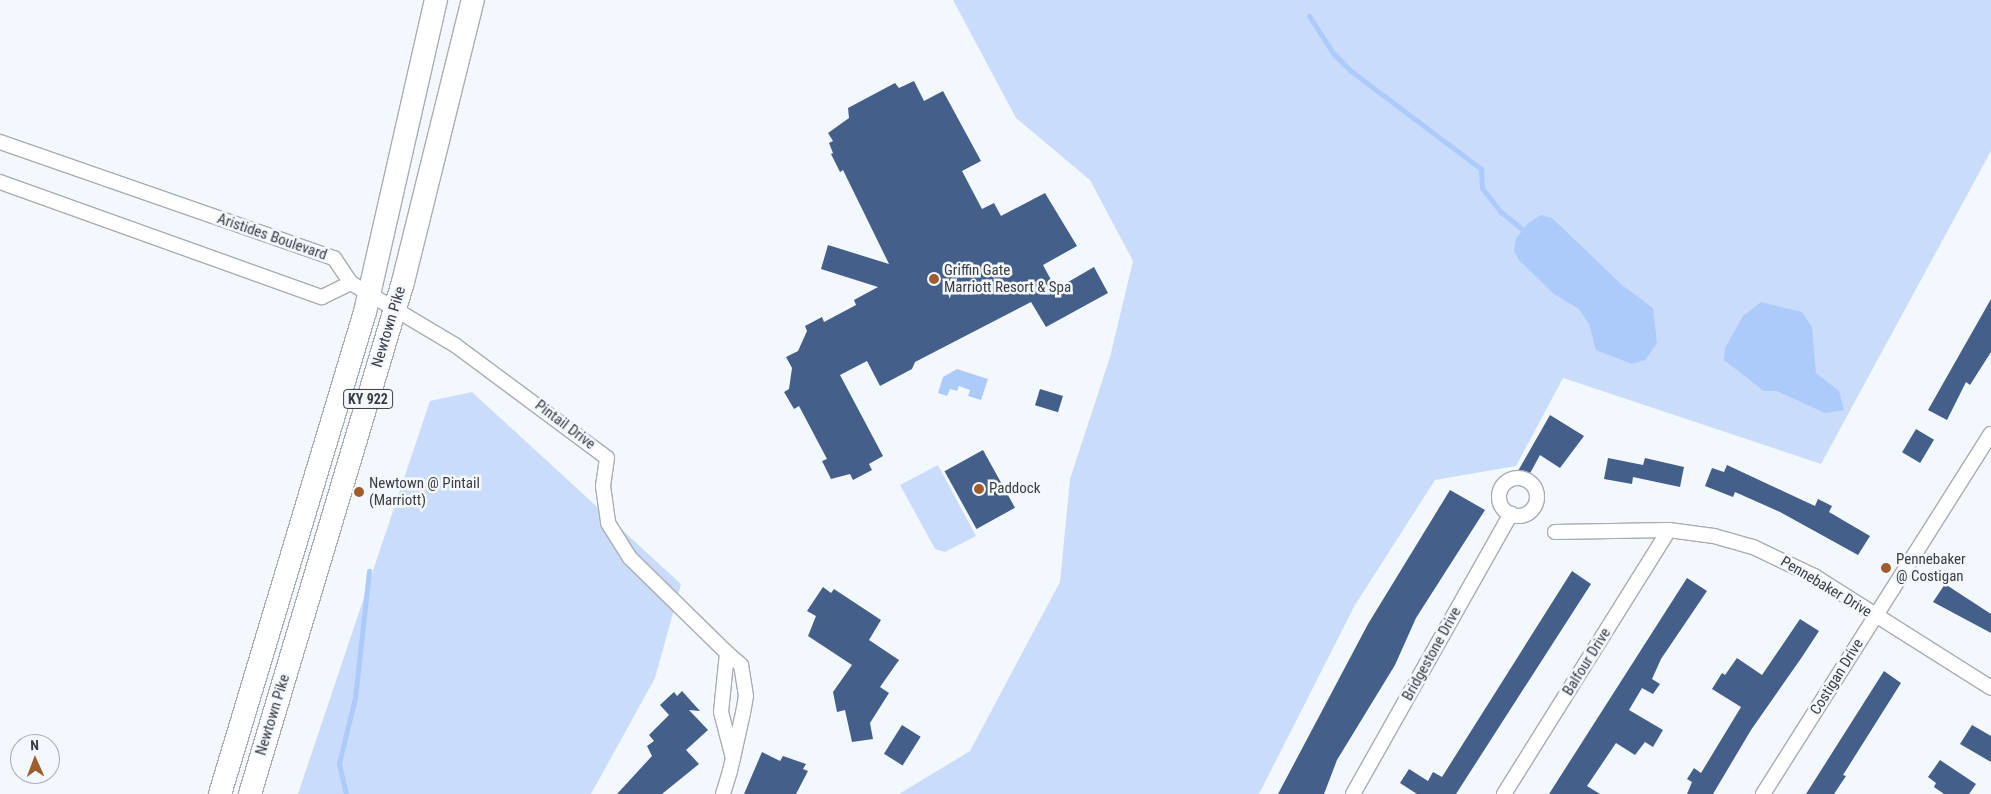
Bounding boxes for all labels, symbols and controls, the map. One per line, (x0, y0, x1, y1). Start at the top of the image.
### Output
street label: Aristides Boulevard (215, 210, 329, 264)
place label: Griffin Gate Marriott Resort & Spa (944, 261, 1071, 296)
marker: Griffin Gate Marriott Resort & Spa (928, 273, 940, 285)
street label: Newtown Pike (368, 284, 410, 370)
road number: KY 922 (343, 388, 393, 410)
street label: Pintail Drive (531, 396, 599, 454)
place label: Newtown @ Pintail (Marriott) (369, 474, 480, 509)
place label: Paddock (989, 480, 1041, 498)
marker: Paddock (973, 483, 985, 495)
marker: Newtown @ Pintail (Marriott) (353, 486, 365, 498)
place label: Pennebaker @ Costigan (1896, 550, 1966, 585)
street label: Pennebaker Drive (1777, 553, 1875, 621)
marker: Pennebaker @ Costigan (1880, 562, 1892, 574)
street label: Bridgestone Drive (1399, 604, 1465, 704)
street label: Balfour Drive (1559, 625, 1615, 699)
street label: Costigan Drive (1807, 636, 1867, 718)
street label: Newtown Pike (252, 672, 294, 758)
north arrow (10, 734, 60, 784)
text: N (30, 737, 39, 753)

